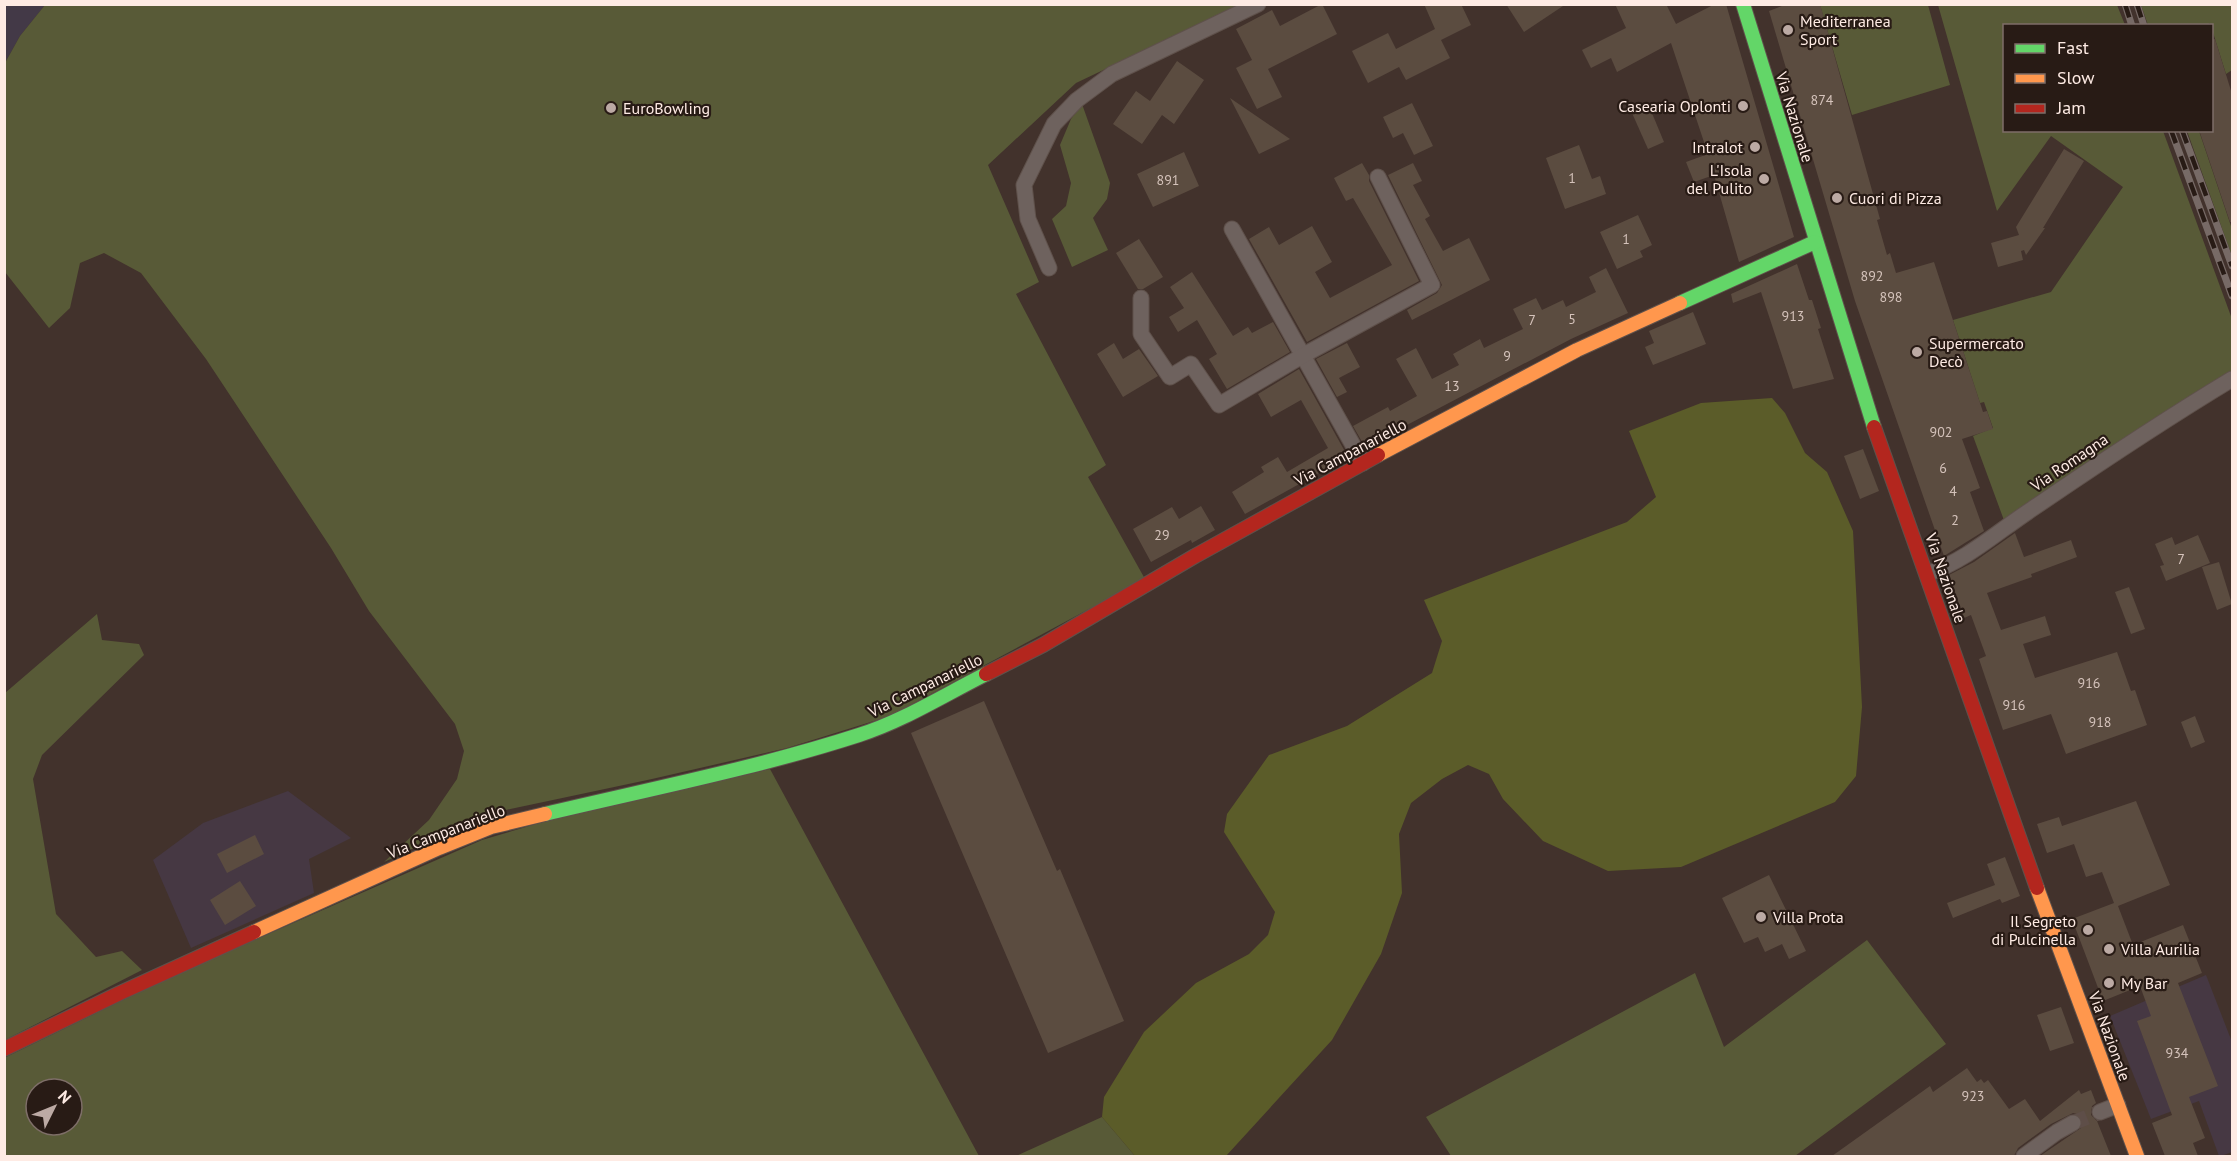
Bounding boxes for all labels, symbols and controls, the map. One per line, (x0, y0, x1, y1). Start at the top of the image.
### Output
place label: Mediterranea Sport (1800, 11, 1891, 49)
marker: Mediterranea Sport (1781, 23, 1795, 37)
legend (2003, 24, 2213, 132)
text: Fast (2057, 36, 2089, 59)
text: Slow (2057, 66, 2095, 89)
street label: Via Nazionale (1771, 68, 1818, 165)
house number: 874 (1811, 91, 1834, 109)
place label: Casearia Oplonti (1618, 96, 1731, 116)
text: Jam (2056, 96, 2086, 119)
place label: EuroBowling (623, 98, 710, 118)
marker: Casearia Oplonti (1736, 99, 1750, 113)
marker: EuroBowling (604, 101, 618, 115)
place label: Intralot (1692, 137, 1744, 157)
marker: Intralot (1748, 140, 1762, 154)
place label: L'Isola del Pulito (1687, 160, 1752, 198)
house number: 1 (1568, 169, 1576, 187)
house number: 891 (1157, 171, 1179, 189)
marker: L'Isola del Pulito (1757, 172, 1771, 186)
place label: Cuori di Pizza (1849, 188, 1942, 208)
marker: Cuori di Pizza (1830, 191, 1844, 205)
house number: 1 (1622, 230, 1630, 248)
house number: 892 (1861, 267, 1883, 285)
house number: 898 (1880, 288, 1902, 306)
house number: 913 (1782, 307, 1804, 325)
house number: 5 (1568, 310, 1576, 328)
house number: 7 (1528, 311, 1536, 329)
place label: Supermercato Decò (1929, 333, 2024, 371)
marker: Supermercato Decò (1910, 345, 1924, 359)
house number: 9 (1503, 347, 1511, 365)
house number: 13 (1444, 377, 1460, 395)
street label: Via Campanariello (1289, 414, 1410, 491)
house number: 902 (1930, 423, 1952, 441)
street label: Via Romagna (2026, 429, 2112, 496)
house number: 6 (1939, 459, 1947, 477)
house number: 4 (1949, 482, 1957, 500)
house number: 2 (1951, 511, 1959, 529)
house number: 29 (1154, 526, 1170, 544)
street label: Via Nazionale (1921, 529, 1971, 626)
house number: 7 (2177, 550, 2185, 568)
street label: Via Campanariello (864, 649, 985, 722)
house number: 916 (2078, 674, 2100, 692)
house number: 916 (2003, 696, 2025, 714)
house number: 918 (2089, 713, 2111, 731)
street label: Via Campanariello (383, 799, 508, 863)
place label: Villa Prota (1772, 907, 1844, 927)
marker: Villa Prota (1754, 910, 1768, 924)
place label: Il Segreto di Pulcinella (1991, 911, 2076, 949)
marker: Il Segreto di Pulcinella (2081, 923, 2095, 937)
place label: Villa Aurilia (2120, 939, 2200, 959)
marker: Villa Aurilia (2102, 942, 2116, 956)
place label: My Bar (2121, 973, 2168, 993)
marker: My Bar (2102, 976, 2116, 990)
street label: Via Nazionale (2084, 988, 2135, 1083)
house number: 934 (2166, 1044, 2189, 1062)
north arrow (24, 1077, 84, 1137)
text: N (54, 1086, 76, 1107)
house number: 923 (1962, 1087, 1984, 1105)

